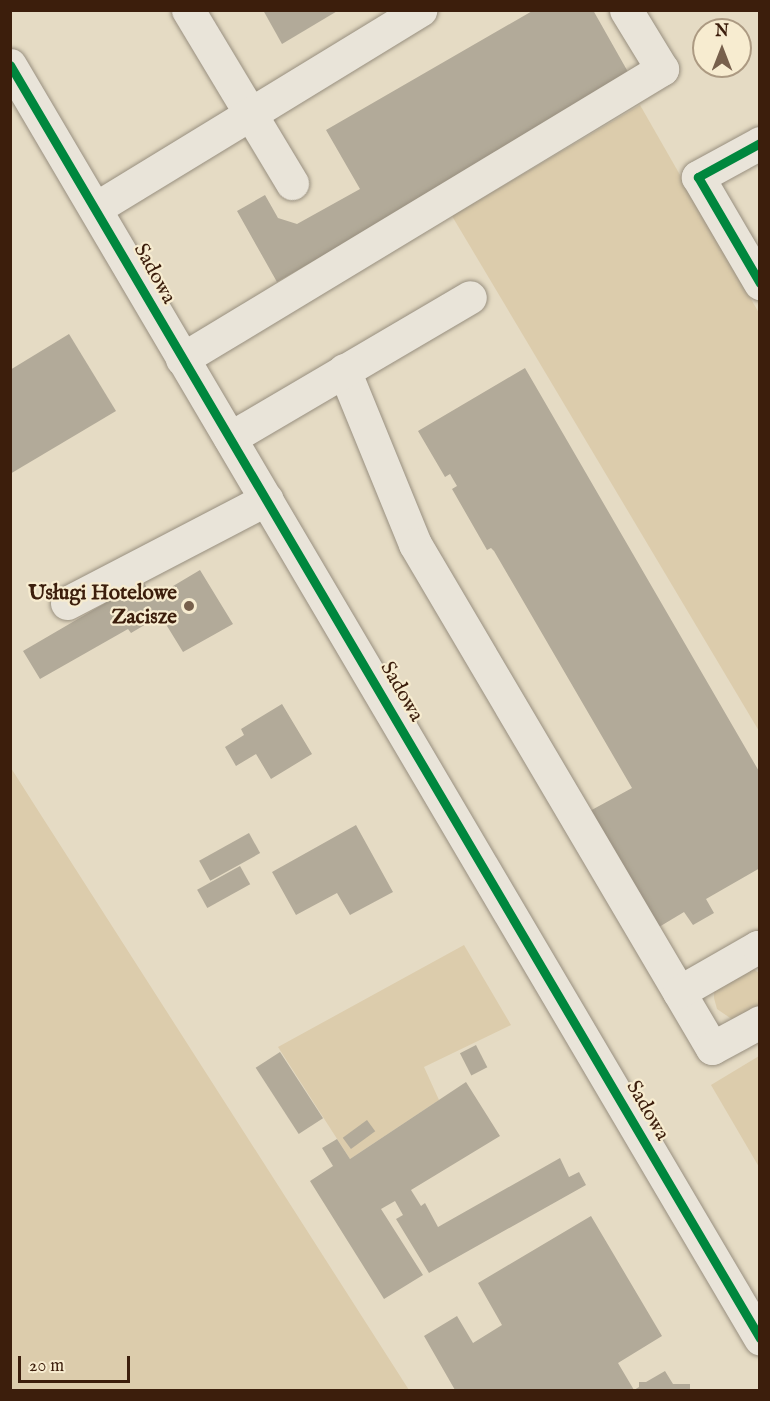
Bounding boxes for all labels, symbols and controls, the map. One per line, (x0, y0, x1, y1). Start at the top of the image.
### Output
north arrow (692, 18, 752, 78)
text: N (715, 22, 729, 42)
street label: Sadowa (127, 239, 181, 309)
place label: Usługi Hotelowe Zacisze (28, 581, 177, 631)
marker: Usługi Hotelowe Zacisze (182, 599, 196, 613)
street label: Sadowa (374, 658, 428, 726)
street label: Sadowa (620, 1077, 674, 1145)
scale bar (21, 1344, 134, 1382)
text: 20 m (29, 1355, 64, 1378)

